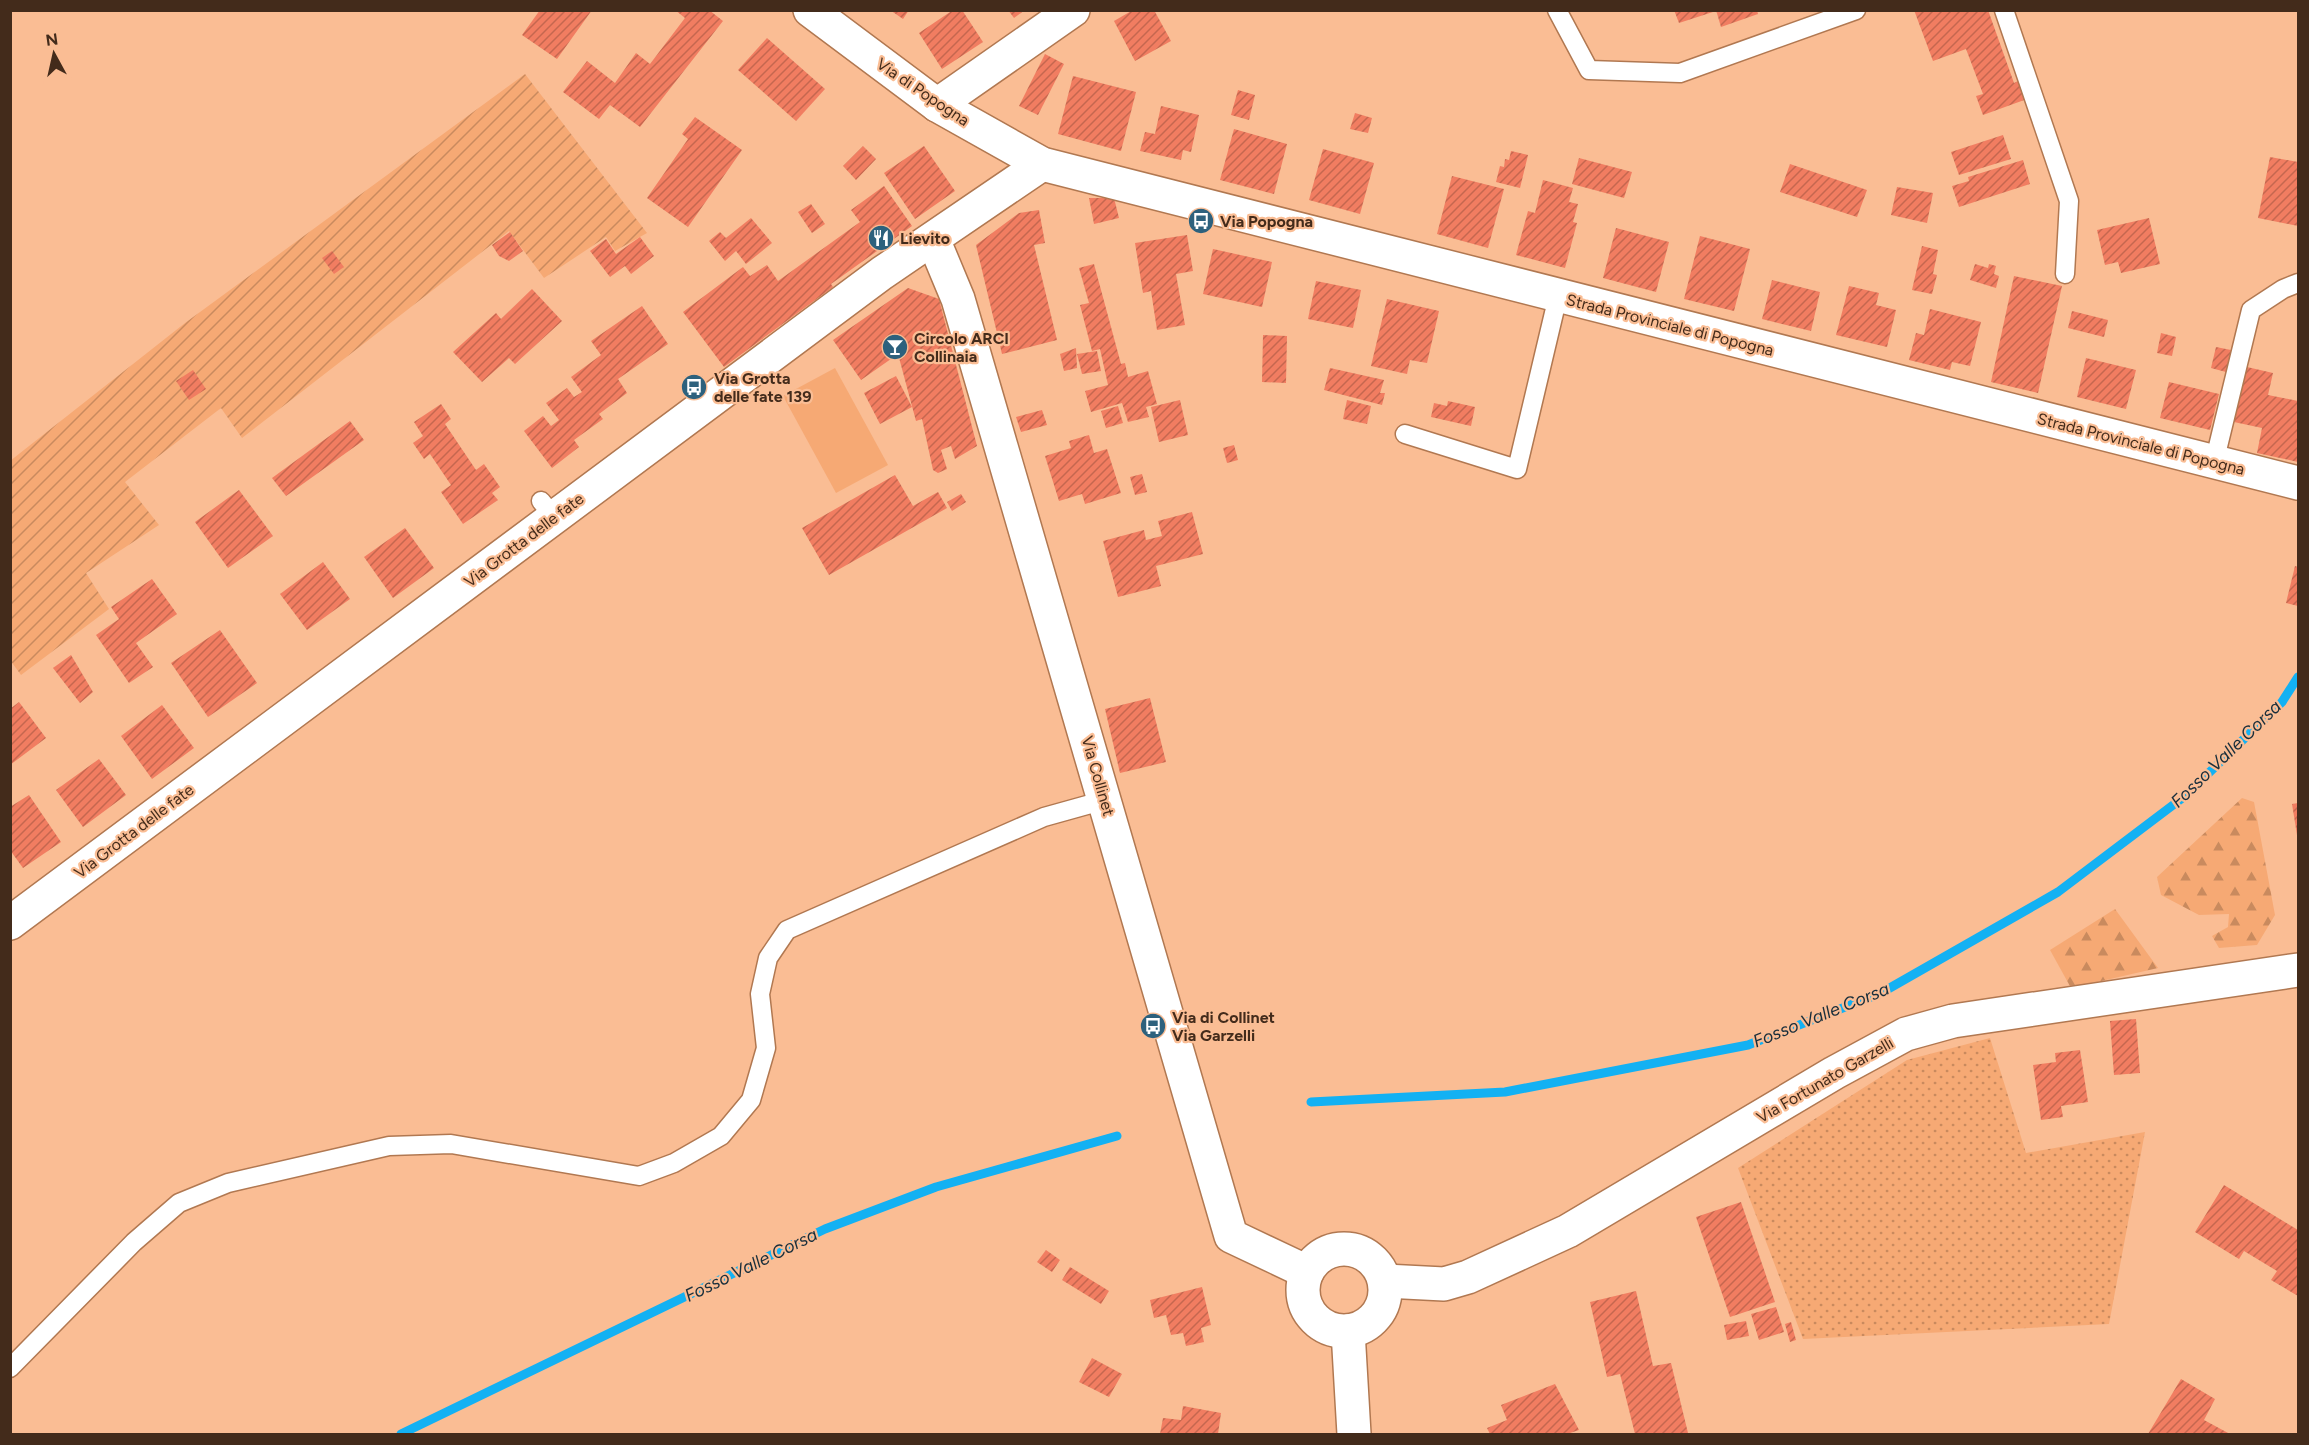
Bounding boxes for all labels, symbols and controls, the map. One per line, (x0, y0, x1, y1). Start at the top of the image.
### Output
north arrow (24, 24, 84, 84)
text: N (45, 29, 59, 50)
street label: Via di Popogna (873, 54, 973, 130)
bus stop icon: Via Popogna (1186, 206, 1216, 236)
place label: Via Popogna (1220, 212, 1313, 231)
restaurant icon: Lievito (866, 223, 896, 253)
place label: Lievito (900, 229, 950, 248)
street label: Strada Provinciale di Popogna (1564, 290, 1776, 360)
place label: Circolo ARCI Collinaia (914, 329, 1009, 366)
bar icon: Circolo ARCI Collinaia (880, 332, 910, 362)
place label: Via Grotta delle fate 139 (714, 369, 811, 406)
bus stop icon: Via Grotta delle fate 139 (679, 372, 709, 402)
street label: Strada Provinciale di Popogna (2035, 409, 2247, 479)
street label: Via Grotta delle fate (461, 489, 588, 591)
water label: Fosso Valle Corsa (2166, 695, 2286, 812)
street label: Via Collinet (1078, 734, 1118, 818)
street label: Via Grotta delle fate (71, 780, 198, 882)
water label: Fosso Valle Corsa (1750, 977, 1893, 1052)
place label: Via di Collinet Via Garzelli (1172, 1008, 1275, 1045)
bus stop icon: Via di Collinet Via Garzelli (1138, 1011, 1168, 1041)
street label: Via Fortunato Garzelli (1753, 1033, 1897, 1127)
water label: Fosso Valle Corsa (681, 1223, 821, 1307)

